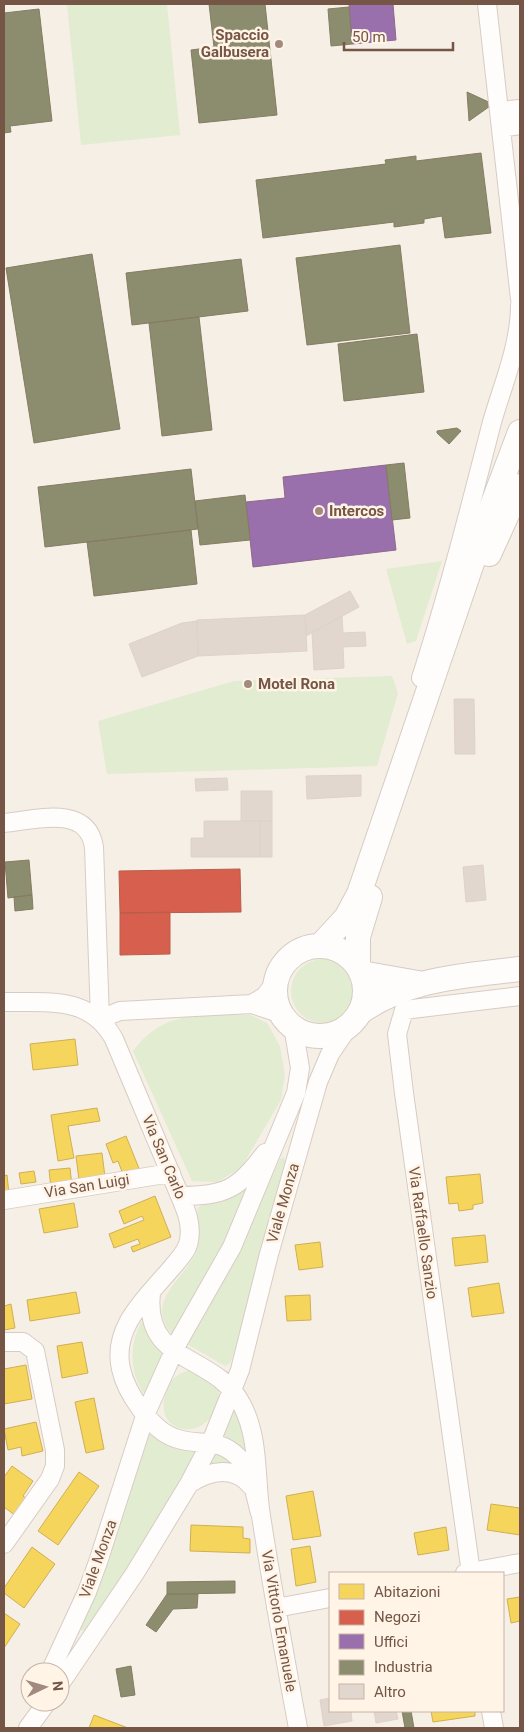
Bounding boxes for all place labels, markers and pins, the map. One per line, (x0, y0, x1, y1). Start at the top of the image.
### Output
place label: Spaccio Galbusera (201, 26, 269, 61)
marker: Spaccio Galbusera (273, 38, 285, 50)
place label: Intercos (329, 502, 385, 520)
marker: Intercos (313, 505, 325, 517)
place label: Motel Rona (258, 675, 335, 693)
marker: Motel Rona (242, 678, 254, 690)

